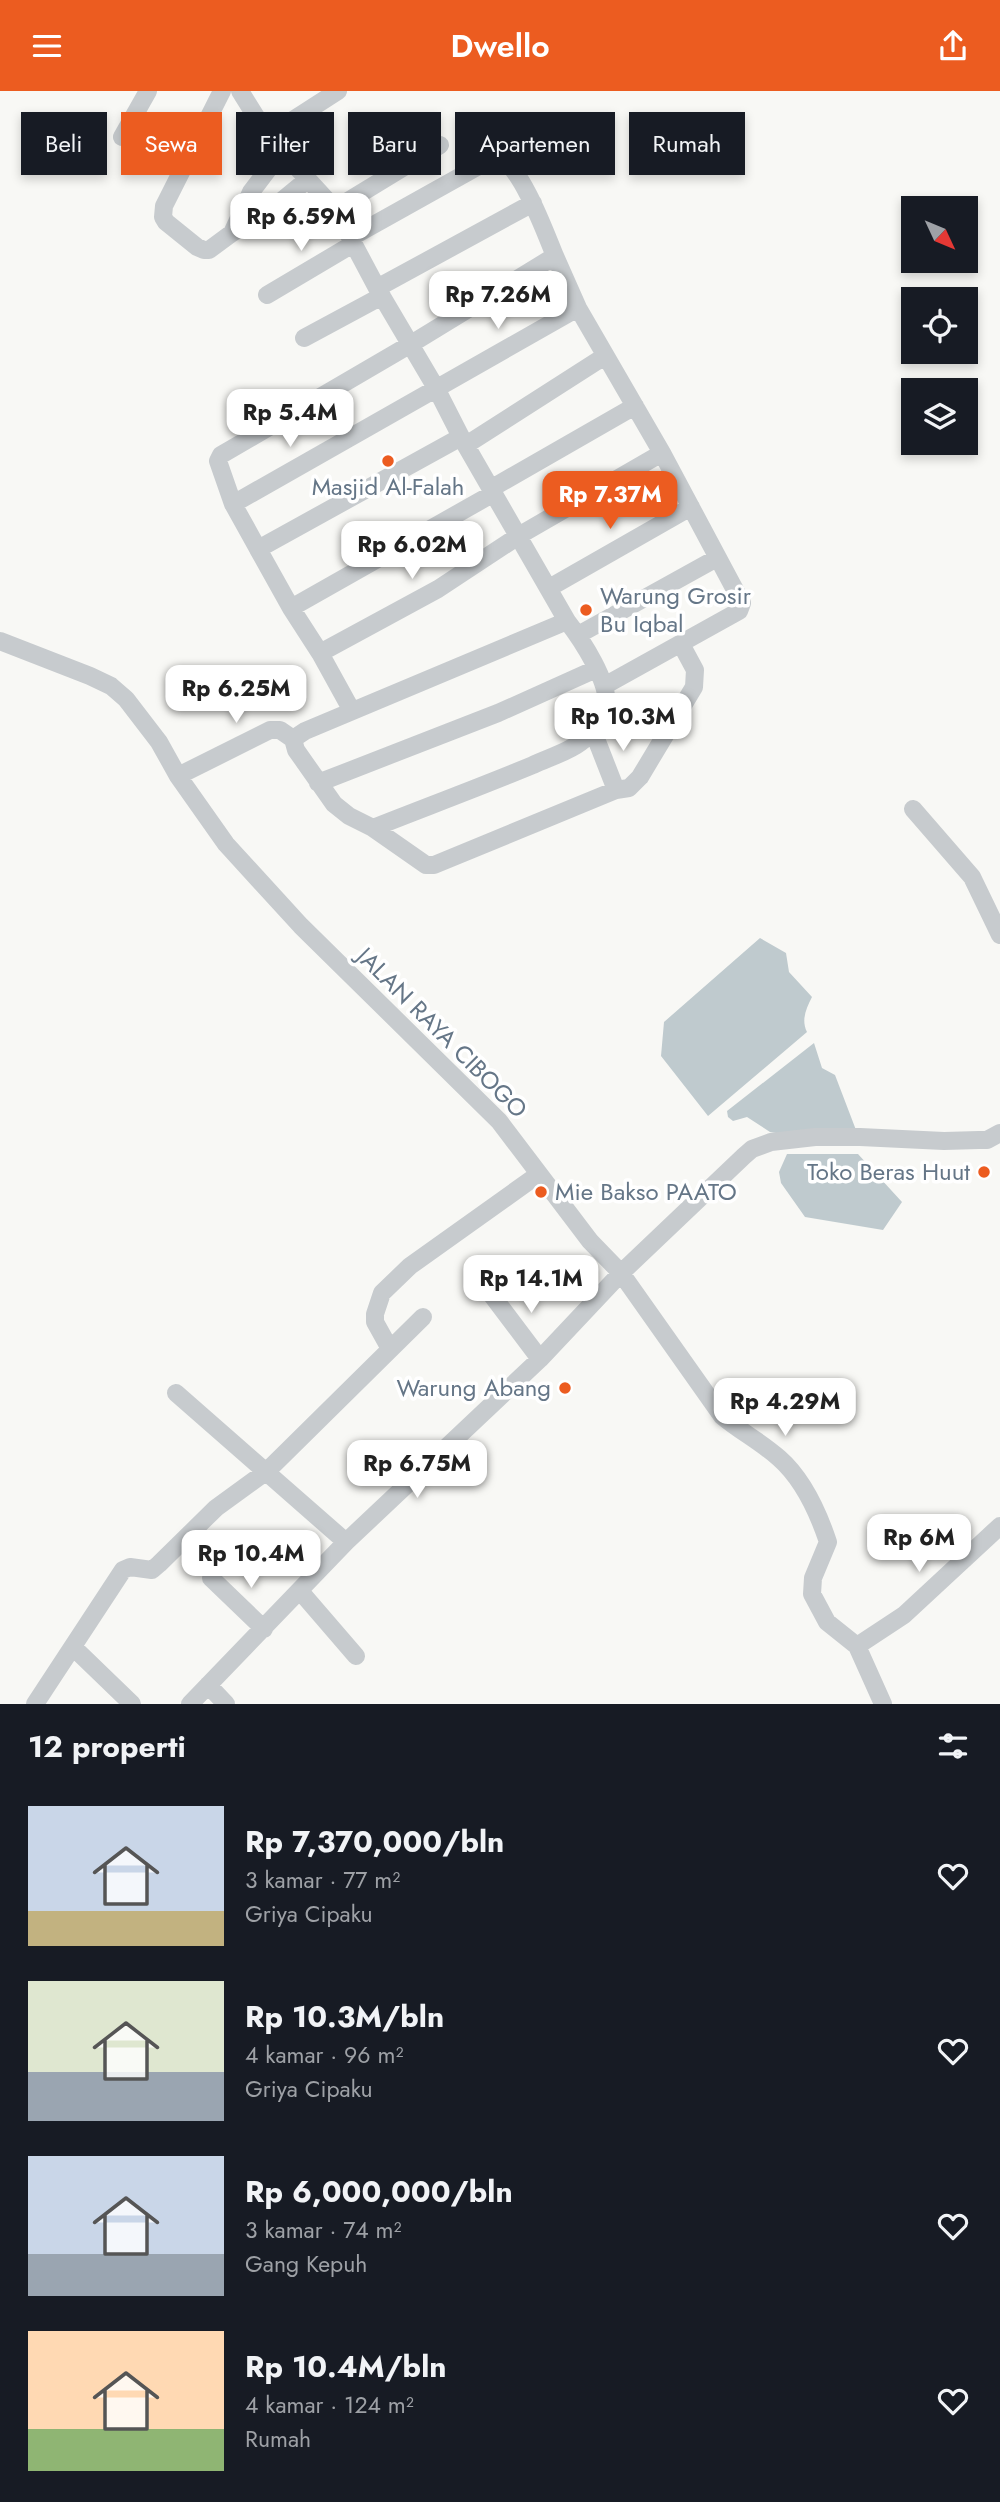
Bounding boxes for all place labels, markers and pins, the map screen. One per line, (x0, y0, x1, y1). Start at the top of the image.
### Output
pin: Rp 6.59M (229, 193, 373, 253)
pin: Rp 7.26M (426, 271, 570, 331)
pin: Rp 5.4M (225, 389, 355, 449)
marker: Masjid Al-Falah (380, 453, 396, 469)
place label: Masjid Al-Falah (312, 469, 464, 504)
pin: Rp 7.37M (538, 471, 682, 531)
pin: Rp 6.02M (340, 521, 484, 581)
place label: Warung Grosir Bu Iqbal (600, 578, 752, 641)
marker: Warung Grosir Bu Iqbal (578, 602, 594, 618)
pin: Rp 6.25M (164, 665, 308, 725)
pin: Rp 10.3M (551, 693, 695, 753)
place label: Toko Beras Huut (807, 1154, 970, 1189)
marker: Toko Beras Huut (976, 1164, 992, 1180)
place label: Mie Bakso PAATO (555, 1174, 737, 1209)
marker: Mie Bakso PAATO (533, 1184, 549, 1200)
pin: Rp 14.1M (459, 1255, 603, 1315)
place label: Warung Abang (396, 1370, 551, 1405)
pin: Rp 4.29M (713, 1379, 857, 1438)
marker: Warung Abang (557, 1380, 573, 1396)
pin: Rp 6.75M (345, 1441, 489, 1500)
pin: Rp 6M (870, 1515, 968, 1574)
pin: Rp 10.4M (179, 1531, 323, 1590)

